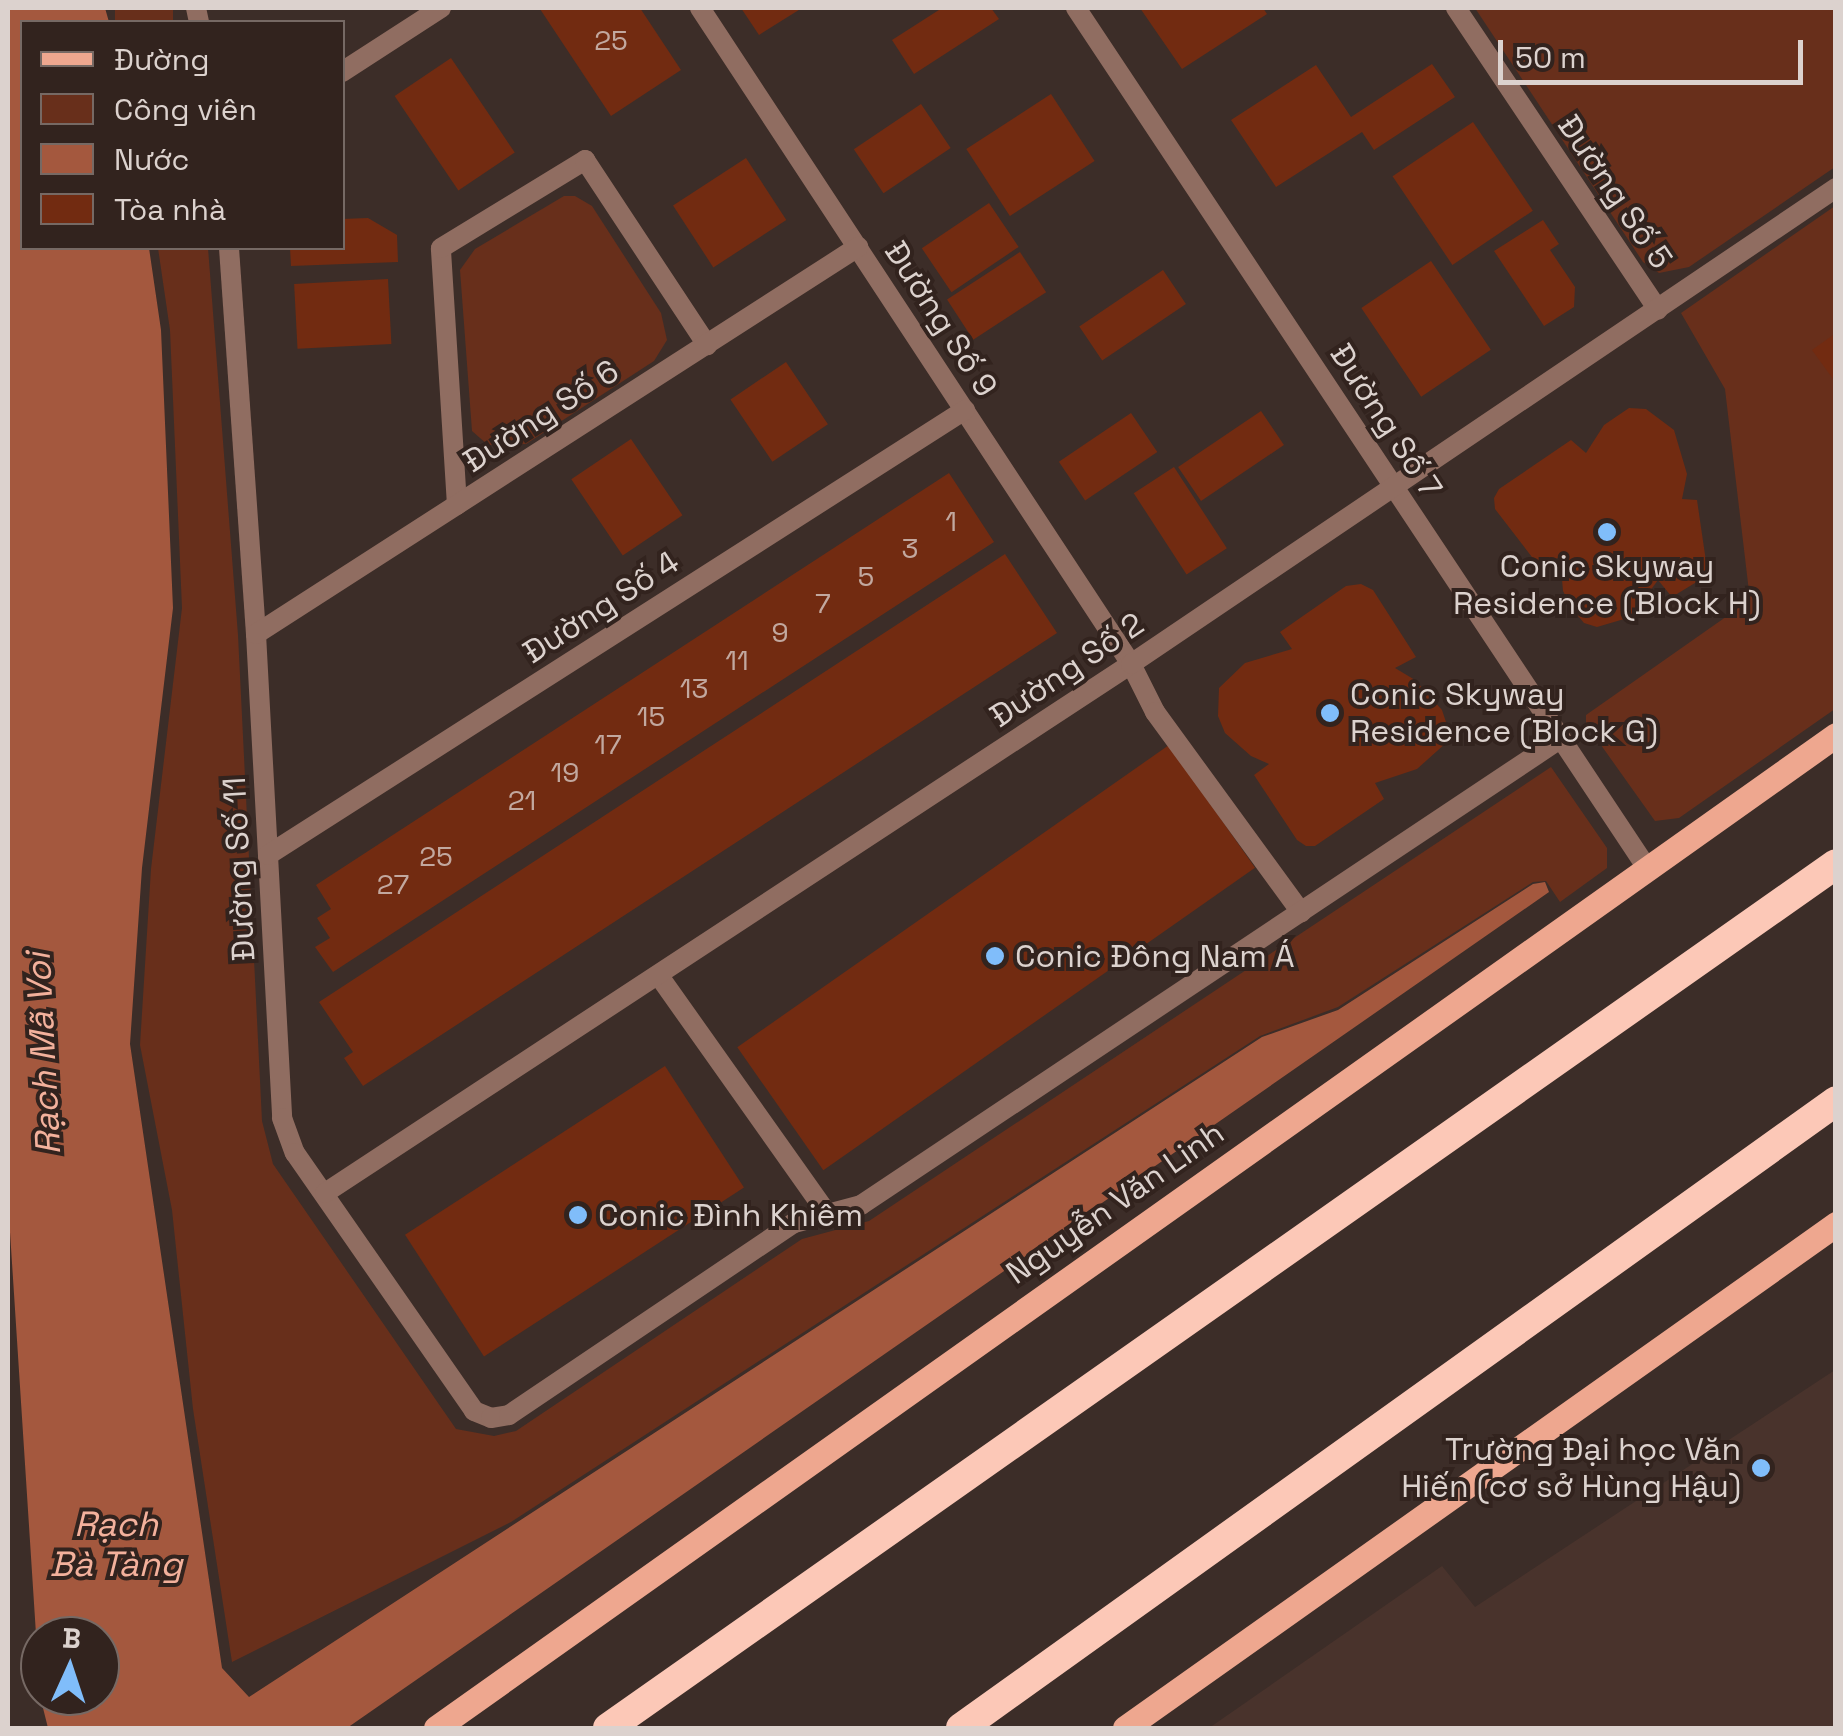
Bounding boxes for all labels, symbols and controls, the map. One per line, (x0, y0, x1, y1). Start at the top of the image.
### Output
legend (20, 20, 345, 250)
scale bar (1503, 20, 1808, 82)
house number: 25 (594, 23, 628, 57)
text: 50 m (1515, 38, 1586, 77)
text: Đường (114, 40, 210, 79)
text: Công viên (114, 90, 257, 129)
street label: Đường Số 5 (1550, 108, 1680, 276)
text: Nước (114, 140, 189, 179)
text: Tòa nhà (114, 190, 226, 229)
street label: Đường Số 9 (877, 234, 1005, 404)
street label: Đường Số 7 (1322, 337, 1450, 505)
street label: Đường Số 6 (456, 352, 626, 480)
house number: 1 (945, 504, 957, 538)
marker: Conic Skyway Residence (Block H) (1596, 521, 1618, 543)
house number: 3 (902, 531, 918, 565)
street label: Đường Số 4 (516, 543, 686, 671)
place label: Conic Skyway Residence (Block H) (1453, 548, 1761, 623)
house number: 5 (858, 559, 874, 593)
house number: 7 (815, 586, 831, 620)
street label: Đường Số 2 (983, 605, 1151, 735)
house number: 9 (771, 615, 789, 649)
house number: 11 (725, 643, 749, 677)
house number: 13 (680, 671, 708, 705)
place label: Conic Skyway Residence (Block G) (1350, 676, 1658, 751)
house number: 15 (637, 699, 665, 733)
marker: Conic Skyway Residence (Block G) (1319, 702, 1341, 724)
house number: 17 (594, 727, 622, 761)
house number: 19 (551, 755, 579, 789)
street label: Đường Số 11 (215, 776, 263, 962)
house number: 21 (508, 783, 536, 817)
house number: 25 (419, 839, 453, 873)
house number: 27 (377, 867, 409, 901)
place label: Conic Đông Nam Á (1015, 937, 1295, 975)
marker: Conic Đông Nam Á (984, 945, 1006, 967)
water label: Rạch Mã Voi (17, 951, 69, 1157)
street label: Nguyễn Văn Linh (999, 1114, 1231, 1292)
place label: Conic Đình Khiêm (598, 1196, 863, 1234)
marker: Conic Đình Khiêm (567, 1204, 589, 1226)
place label: Trường Đại học Văn Hiến (cơ sở Hùng Hậu) (1401, 1431, 1741, 1506)
marker: Trường Đại học Văn Hiến (cơ sở Hùng Hậu) (1750, 1457, 1772, 1479)
water label: Rạch Bà Tàng (49, 1503, 183, 1585)
north arrow (20, 1616, 120, 1716)
text: B (61, 1620, 82, 1657)

